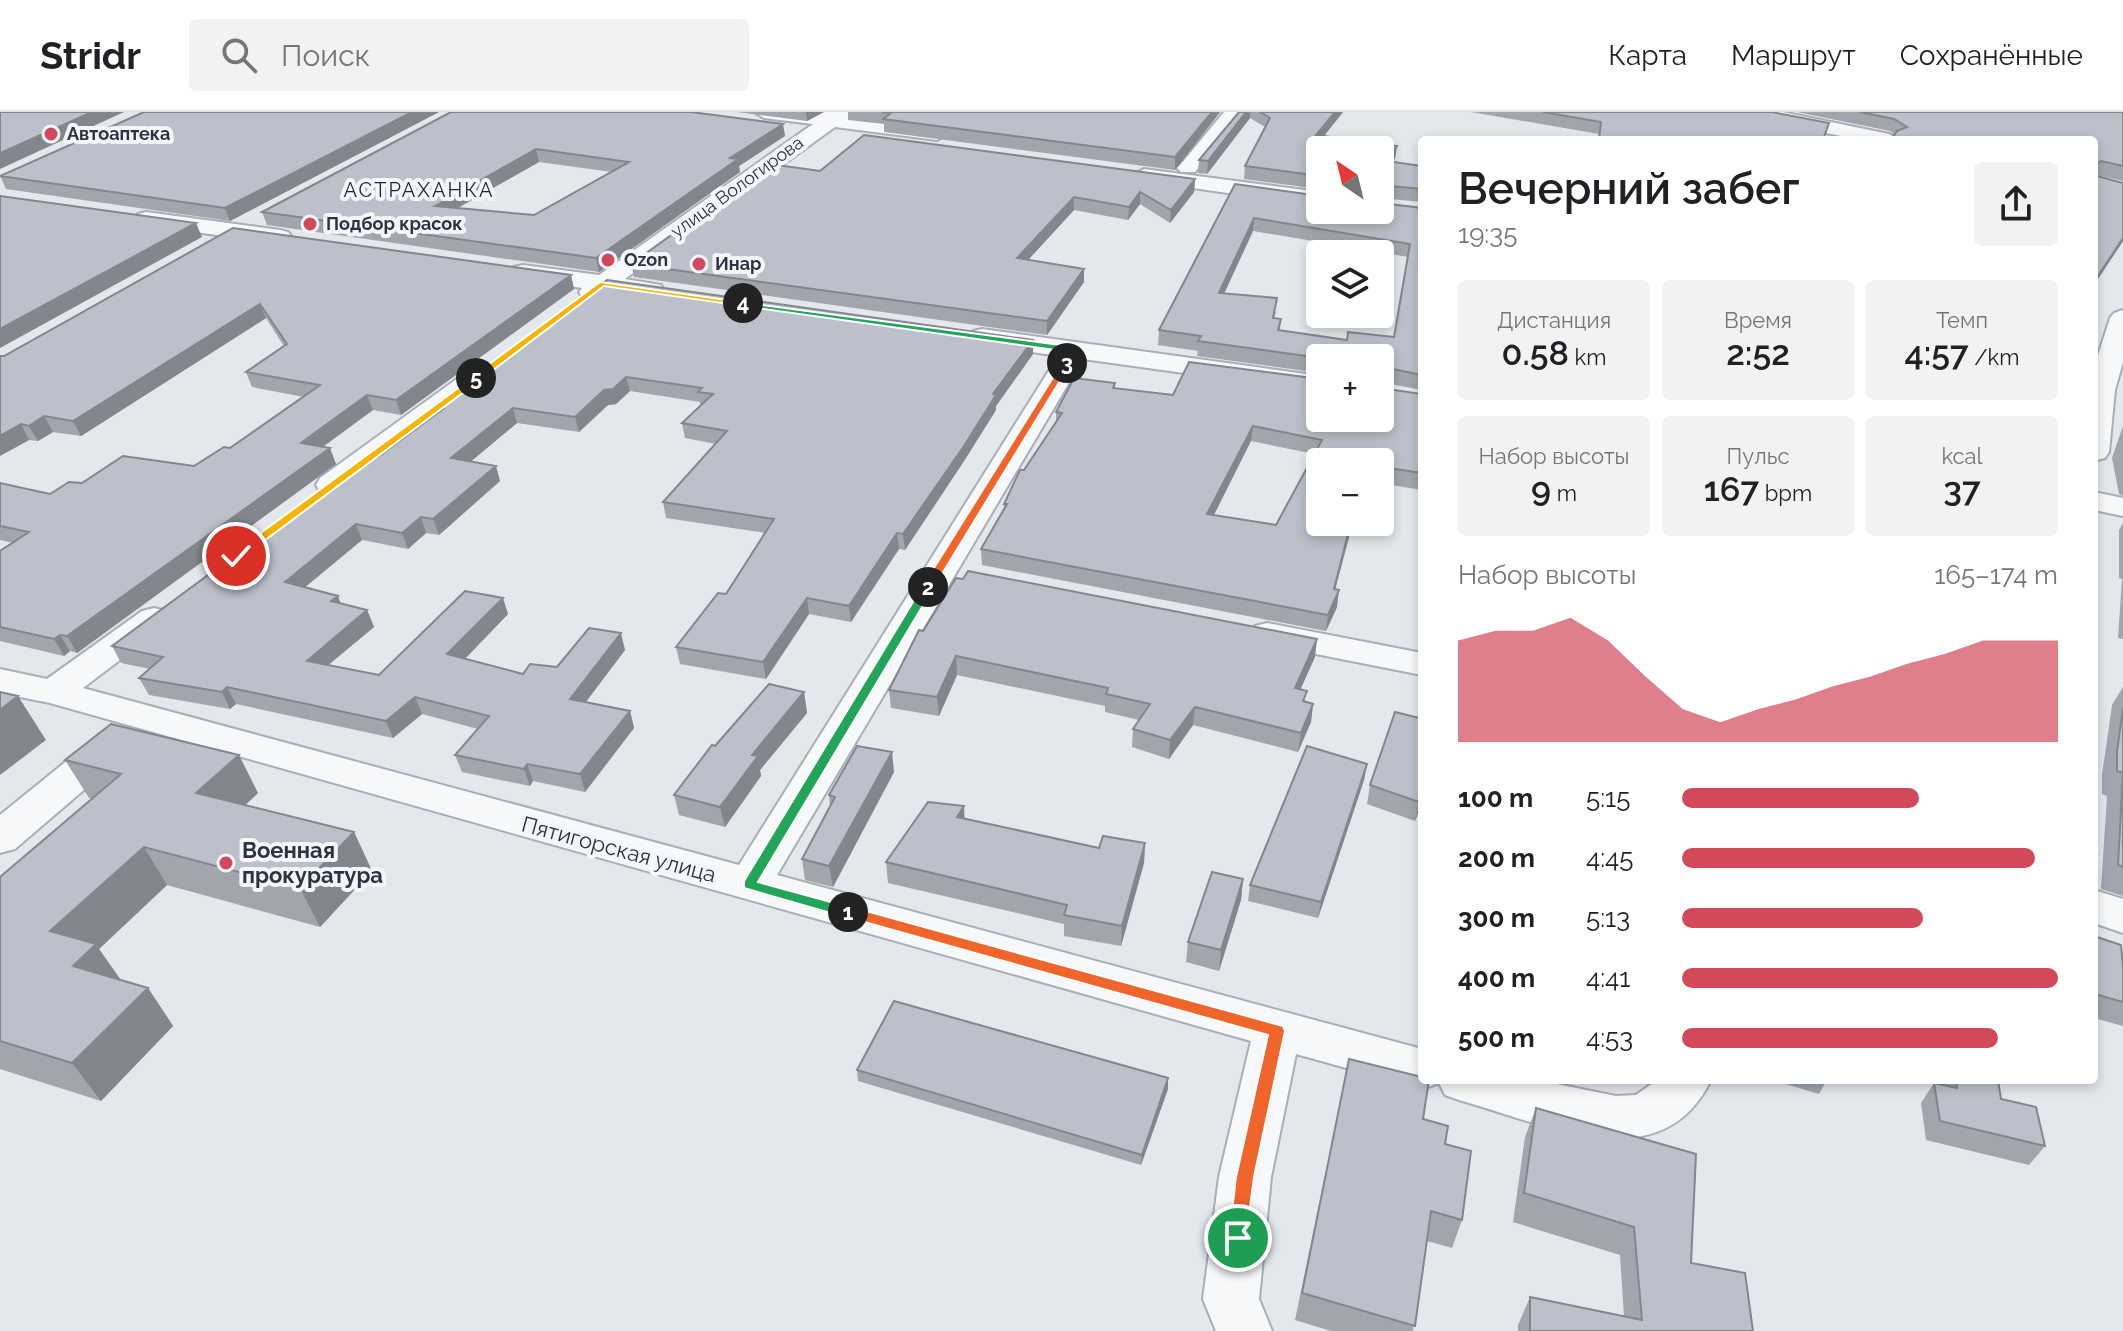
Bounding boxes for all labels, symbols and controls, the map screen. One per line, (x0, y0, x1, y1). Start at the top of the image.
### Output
search box (189, 19, 749, 91)
text: Stridr (40, 33, 141, 78)
icon: search (217, 33, 261, 77)
text: Поиск (281, 38, 370, 73)
text: Карта (1608, 39, 1687, 72)
text: Маршрут (1731, 39, 1856, 72)
text: Сохранённые (1900, 39, 2083, 72)
place label: Автоаптека (67, 123, 170, 144)
marker: Автоаптека (42, 125, 60, 143)
street label: улица Вологирова (666, 132, 807, 242)
north arrow (1306, 136, 1394, 224)
map controls (1306, 136, 1394, 536)
button: share (1974, 162, 2058, 246)
text: Вечерний забег (1458, 163, 1800, 214)
district label: АСТРАХАНКА (344, 178, 494, 202)
place label: Подбор красок (326, 213, 462, 234)
marker: Подбор красок (301, 215, 319, 233)
text: 19:35 (1458, 219, 1517, 249)
button: layers (1306, 240, 1394, 328)
place label: Ozon (624, 249, 668, 270)
marker: Ozon (599, 251, 617, 269)
place label: Инар (715, 253, 761, 274)
marker: Инар (690, 255, 708, 273)
pin: 4 (723, 283, 763, 323)
text: 4 (737, 290, 749, 316)
text: Дистанция (1497, 307, 1611, 333)
text: Время (1724, 307, 1792, 333)
text: Темп (1936, 307, 1988, 333)
text: 0.58 (1502, 333, 1569, 373)
text: 2:52 (1726, 333, 1790, 373)
text: 4:57 (1905, 333, 1969, 373)
pin: 3 (1047, 343, 1087, 383)
button: + (1306, 344, 1394, 432)
text: km (1569, 344, 1606, 370)
text: /km (1969, 344, 2019, 370)
text: 3 (1061, 350, 1073, 376)
pin: 5 (456, 358, 496, 398)
text: 5 (470, 365, 482, 391)
text: Набор высоты (1479, 443, 1629, 469)
text: Пульс (1727, 443, 1789, 469)
text: kcal (1941, 443, 1983, 469)
button: − (1306, 448, 1394, 536)
text: 9 (1531, 469, 1551, 509)
text: 167 (1704, 469, 1759, 509)
text: 37 (1943, 469, 1981, 509)
text: m (1551, 480, 1577, 506)
text: bpm (1759, 480, 1812, 506)
pin (202, 522, 270, 590)
icon: check (214, 534, 258, 578)
text: Набор высоты (1458, 560, 1636, 590)
text: 165–174 m (1934, 560, 2058, 590)
pin: 2 (908, 567, 948, 607)
text: 2 (922, 574, 934, 600)
text: 100 m (1458, 783, 1533, 813)
text: 5:15 (1586, 783, 1630, 813)
street label: Пятигорская улица (519, 811, 719, 887)
place label: Военная прокуратура (242, 837, 383, 888)
text: 200 m (1458, 843, 1535, 873)
text: 4:45 (1586, 843, 1633, 873)
marker: Военная прокуратура (217, 854, 235, 872)
pin: 1 (828, 892, 868, 932)
text: 1 (843, 899, 853, 925)
text: 300 m (1458, 903, 1535, 933)
text: 5:13 (1586, 903, 1630, 933)
text: 400 m (1458, 963, 1535, 993)
text: 4:41 (1586, 963, 1630, 993)
text: 500 m (1458, 1023, 1535, 1053)
text: 4:53 (1586, 1023, 1633, 1053)
pin (1204, 1204, 1272, 1272)
icon: arrive (1216, 1216, 1260, 1260)

